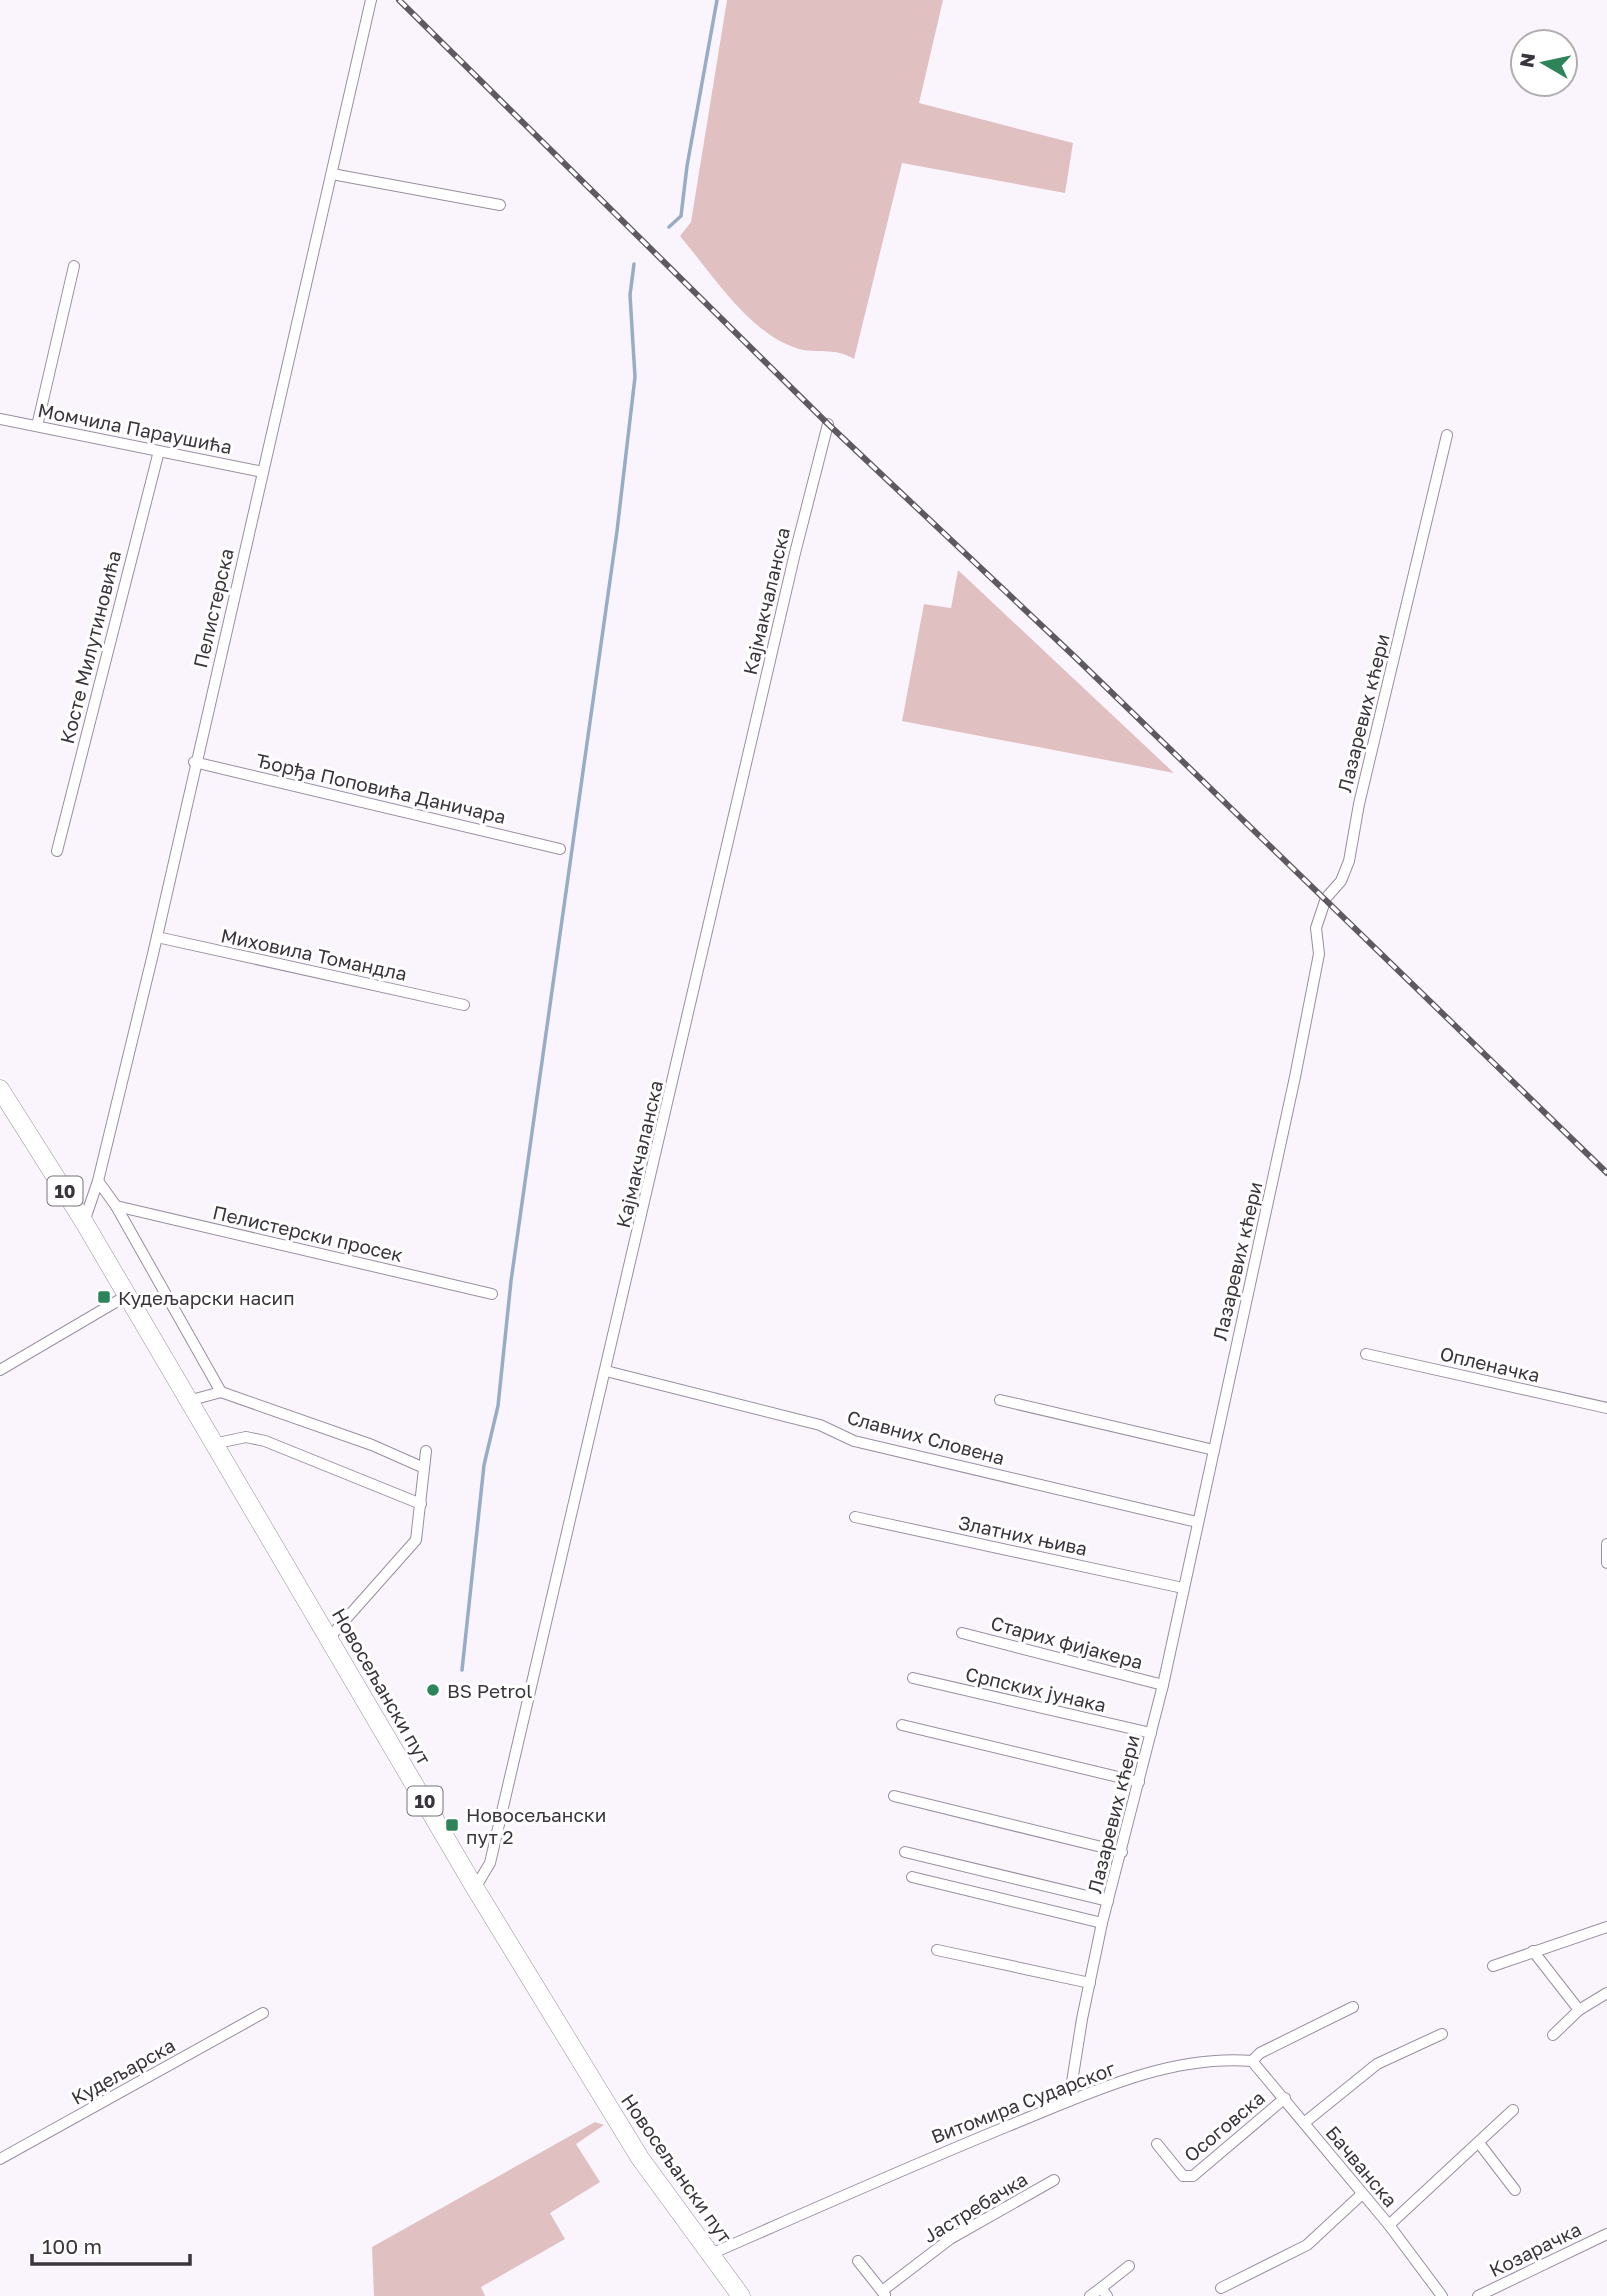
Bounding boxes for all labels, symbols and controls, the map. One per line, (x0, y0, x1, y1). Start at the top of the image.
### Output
north arrow (1509, 28, 1579, 98)
text: N (1514, 51, 1539, 69)
street label: Момчила Параушића (36, 398, 234, 458)
street label: Кајмакчаланска (738, 525, 794, 677)
street label: Пелистерска (188, 546, 238, 670)
street label: Косте Милутиновића (55, 548, 125, 746)
street label: Лазаревих кћери (1332, 631, 1394, 795)
street label: Ђорђа Поповића Даничара (254, 748, 508, 828)
street label: Миховила Томандла (219, 923, 409, 985)
street label: Кајмакчаланска (611, 1078, 667, 1230)
road number: 10 (48, 1176, 82, 1206)
street label: Лазаревих кћери (1208, 1179, 1266, 1343)
street label: Пелистерски просек (211, 1200, 405, 1266)
place label: Кудељарски насип (118, 1286, 295, 1309)
marker: Кудељарски насип (96, 1289, 112, 1305)
street label: Опленачка (1438, 1341, 1542, 1387)
street label: Славних Словена (845, 1405, 1007, 1469)
street label: Златних њива (957, 1510, 1089, 1560)
street label: Новосељански пут (328, 1604, 436, 1768)
street label: Старих фијакера (988, 1611, 1146, 1673)
street label: Српских јунака (963, 1662, 1109, 1716)
place label: BS Petrol (447, 1679, 532, 1702)
marker: BS Petrol (425, 1682, 441, 1698)
street label: Лазаревих кћери (1082, 1732, 1144, 1896)
road number: 10 (408, 1786, 442, 1815)
place label: Новосељански пут 2 (466, 1803, 606, 1848)
marker: Новосељански пут 2 (444, 1817, 460, 1833)
street label: Кудељарска (67, 2033, 179, 2109)
street label: Витомира Сударског (928, 2056, 1119, 2148)
street label: Осоговска (1179, 2086, 1269, 2166)
street label: Новосељански пут (617, 2089, 737, 2247)
street label: Бачванска (1321, 2121, 1403, 2211)
street label: Јастребачка (919, 2167, 1031, 2247)
street label: Козарачка (1485, 2217, 1585, 2281)
scale bar (32, 2222, 189, 2266)
text: 100 m (42, 2233, 102, 2259)

